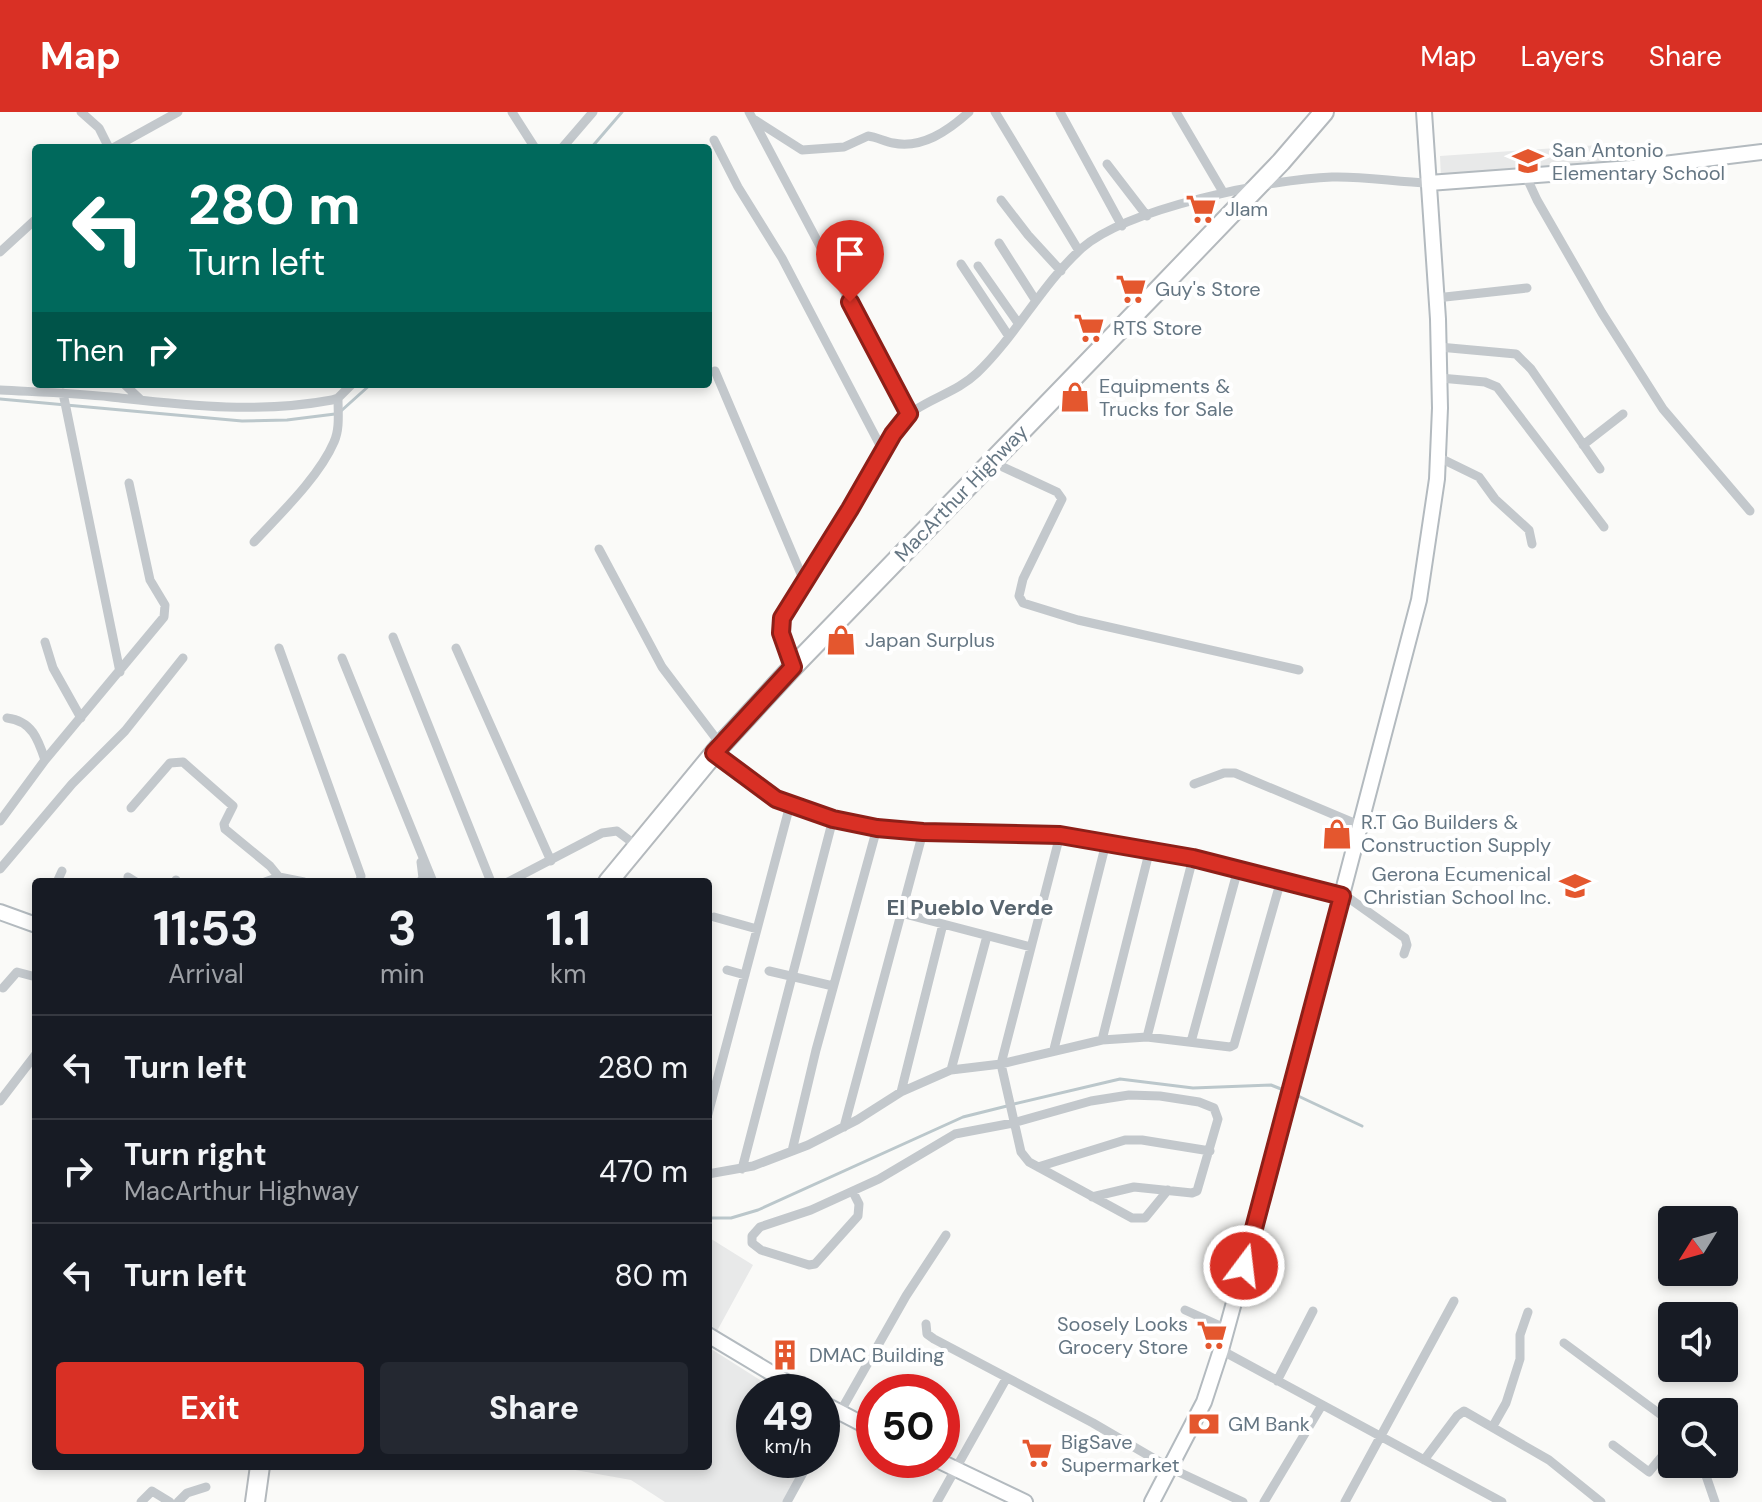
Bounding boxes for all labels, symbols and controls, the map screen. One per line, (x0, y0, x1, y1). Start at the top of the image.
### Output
text: Map (40, 31, 121, 81)
text: Map (1420, 38, 1477, 75)
text: Layers (1521, 38, 1605, 75)
text: Share (1649, 38, 1722, 75)
place label: San Antonio Elementary School (1552, 137, 1725, 186)
school or university icon: San Antonio Elementary School (1511, 144, 1545, 178)
text: 280 m (188, 168, 361, 241)
icon: left (56, 176, 160, 280)
supermarket icon: Jlam (1184, 192, 1218, 226)
place label: Jlam (1225, 196, 1268, 222)
pin (816, 220, 884, 302)
icon: arrive (828, 232, 872, 276)
text: Turn left (188, 239, 325, 286)
supermarket icon: Guy's Store (1114, 272, 1148, 306)
place label: Guy's Store (1155, 276, 1261, 302)
supermarket icon: RTS Store (1072, 311, 1106, 345)
place label: RTS Store (1113, 315, 1202, 341)
icon: right (140, 328, 184, 372)
text: Then (56, 331, 124, 370)
place label: Equipments & Trucks for Sale (1099, 373, 1234, 422)
shop icon: Equipments & Trucks for Sale (1058, 380, 1092, 414)
street label: MacArthur Highway (889, 419, 1033, 567)
shop icon: Japan Surplus (824, 623, 858, 657)
place label: Japan Surplus (865, 627, 995, 653)
place label: R.T Go Builders & Construction Supply (1361, 809, 1551, 858)
shop icon: R.T Go Builders & Construction Supply (1320, 817, 1354, 851)
place label: Gerona Ecumenical Christian School Inc. (1363, 861, 1551, 910)
school or university icon: Gerona Ecumenical Christian School Inc. (1558, 869, 1592, 903)
district label: El Pueblo Verde (887, 893, 1054, 922)
text: 11:53 (153, 897, 259, 960)
text: 3 (388, 897, 417, 960)
text: 1.1 (545, 897, 591, 960)
text: Arrival (168, 957, 244, 991)
text: min (380, 957, 424, 991)
text: km (550, 957, 586, 991)
icon: left (56, 1045, 100, 1089)
text: Turn left (124, 1048, 247, 1087)
text: 280 m (598, 1048, 688, 1087)
text: Turn right (124, 1135, 267, 1174)
icon: right (56, 1149, 100, 1193)
text: 470 m (599, 1152, 688, 1191)
text: MacArthur Highway (124, 1174, 359, 1208)
north arrow (1658, 1206, 1738, 1286)
map controls (1658, 1206, 1738, 1478)
position arrow (1202, 1224, 1286, 1308)
icon: left (56, 1253, 100, 1297)
text: Turn left (124, 1256, 247, 1295)
text: 80 m (615, 1256, 688, 1295)
button: sound (1658, 1302, 1738, 1382)
place label: Soosely Looks Grocery Store (1057, 1311, 1188, 1360)
supermarket icon: Soosely Looks Grocery Store (1195, 1318, 1229, 1352)
building icon: DMAC Building (768, 1338, 802, 1372)
place label: DMAC Building (809, 1342, 944, 1368)
button: Exit (56, 1362, 364, 1454)
button: Share (380, 1362, 688, 1454)
speed limit sign: 50 (856, 1374, 960, 1478)
text: 49 (762, 1390, 814, 1442)
button: search (1658, 1398, 1738, 1478)
bank icon: GM Bank (1187, 1407, 1221, 1441)
place label: GM Bank (1228, 1411, 1310, 1437)
place label: BigSave Supermarket (1061, 1429, 1180, 1478)
text: km/h (764, 1433, 812, 1459)
supermarket icon: BigSave Supermarket (1020, 1436, 1054, 1470)

